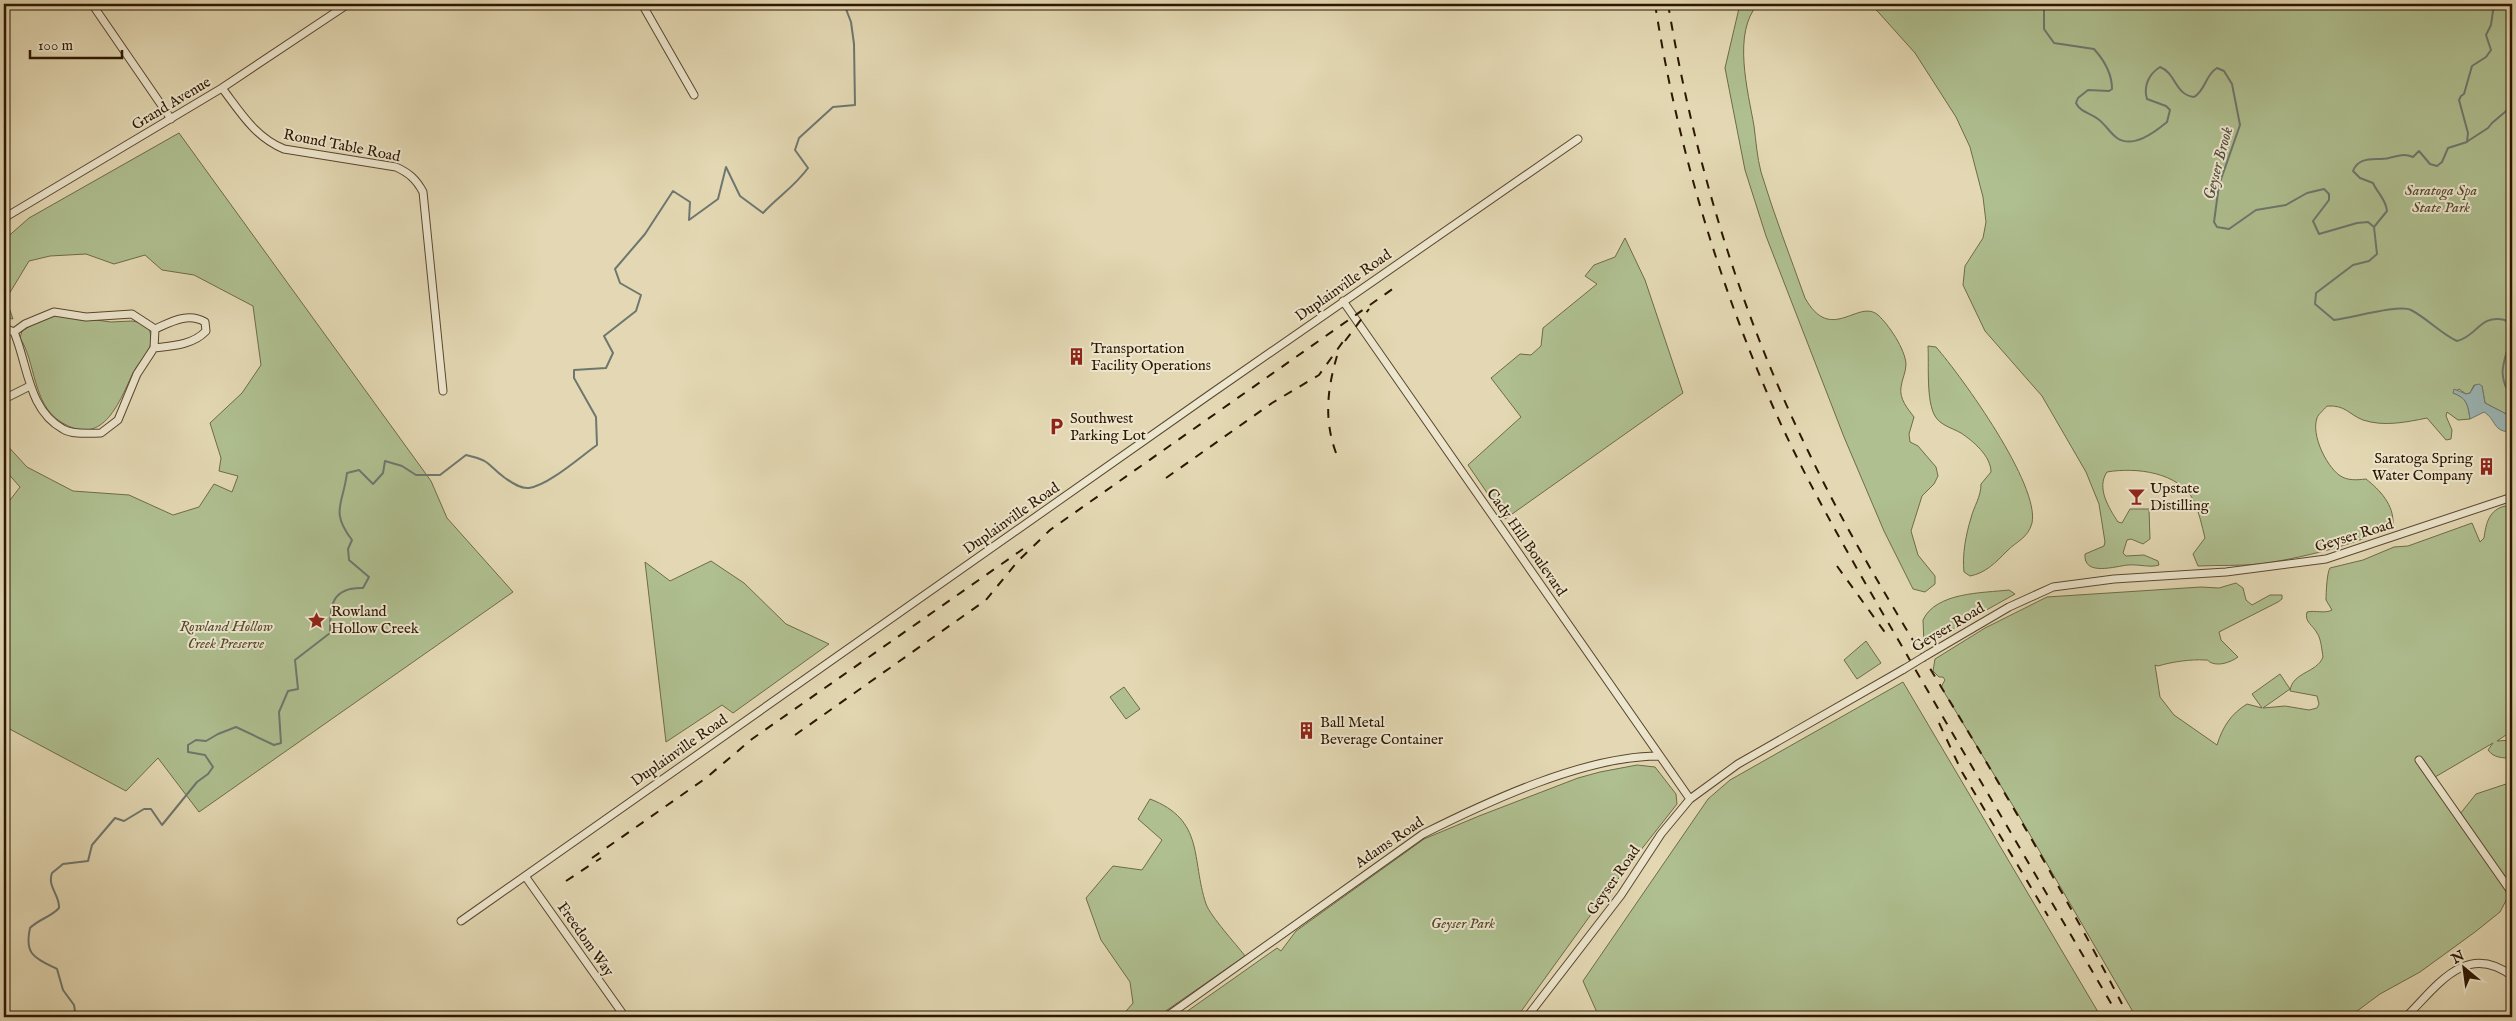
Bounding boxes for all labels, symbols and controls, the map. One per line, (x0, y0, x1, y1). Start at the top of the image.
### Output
scale bar (30, 28, 122, 60)
text: 100 m (38, 36, 74, 55)
street label: Grand Avenue (128, 72, 214, 134)
water label: Geyser Brook (2200, 124, 2238, 202)
street label: Round Table Road (282, 125, 403, 166)
park label: Saratoga Spa State Park (2405, 181, 2477, 217)
street label: Duplainville Road (1291, 245, 1396, 326)
place label: Transportation Facility Operations (1091, 339, 1211, 375)
building icon: Transportation Facility Operations (1067, 347, 1087, 367)
place label: Southwest Parking Lot (1070, 409, 1146, 445)
parking icon: Southwest Parking Lot (1046, 417, 1066, 437)
place label: Saratoga Spring Water Company (2372, 449, 2474, 485)
building icon: Saratoga Spring Water Company (2477, 457, 2497, 477)
street label: Duplainville Road (959, 478, 1064, 559)
place label: Upstate Distilling (2150, 479, 2210, 515)
street label: Cady Hill Boulevard (1482, 485, 1571, 601)
bar icon: Upstate Distilling (2126, 487, 2146, 507)
street label: Geyser Road (2313, 514, 2397, 556)
street label: Geyser Road (1909, 598, 1989, 656)
place label: Rowland Hollow Creek (331, 602, 420, 638)
place icon: Rowland Hollow Creek (307, 610, 327, 630)
park label: Rowland Hollow Creek Preserve (179, 617, 274, 653)
street label: Duplainville Road (627, 710, 732, 791)
place label: Ball Metal Beverage Container (1320, 713, 1444, 749)
building icon: Ball Metal Beverage Container (1296, 721, 1316, 741)
street label: Adams Road (1351, 812, 1428, 873)
street label: Geyser Road (1582, 841, 1645, 919)
street label: Freedom Way (553, 898, 619, 981)
park label: Geyser Park (1431, 914, 1495, 933)
north arrow (2438, 944, 2488, 994)
text: N (2448, 947, 2468, 969)

